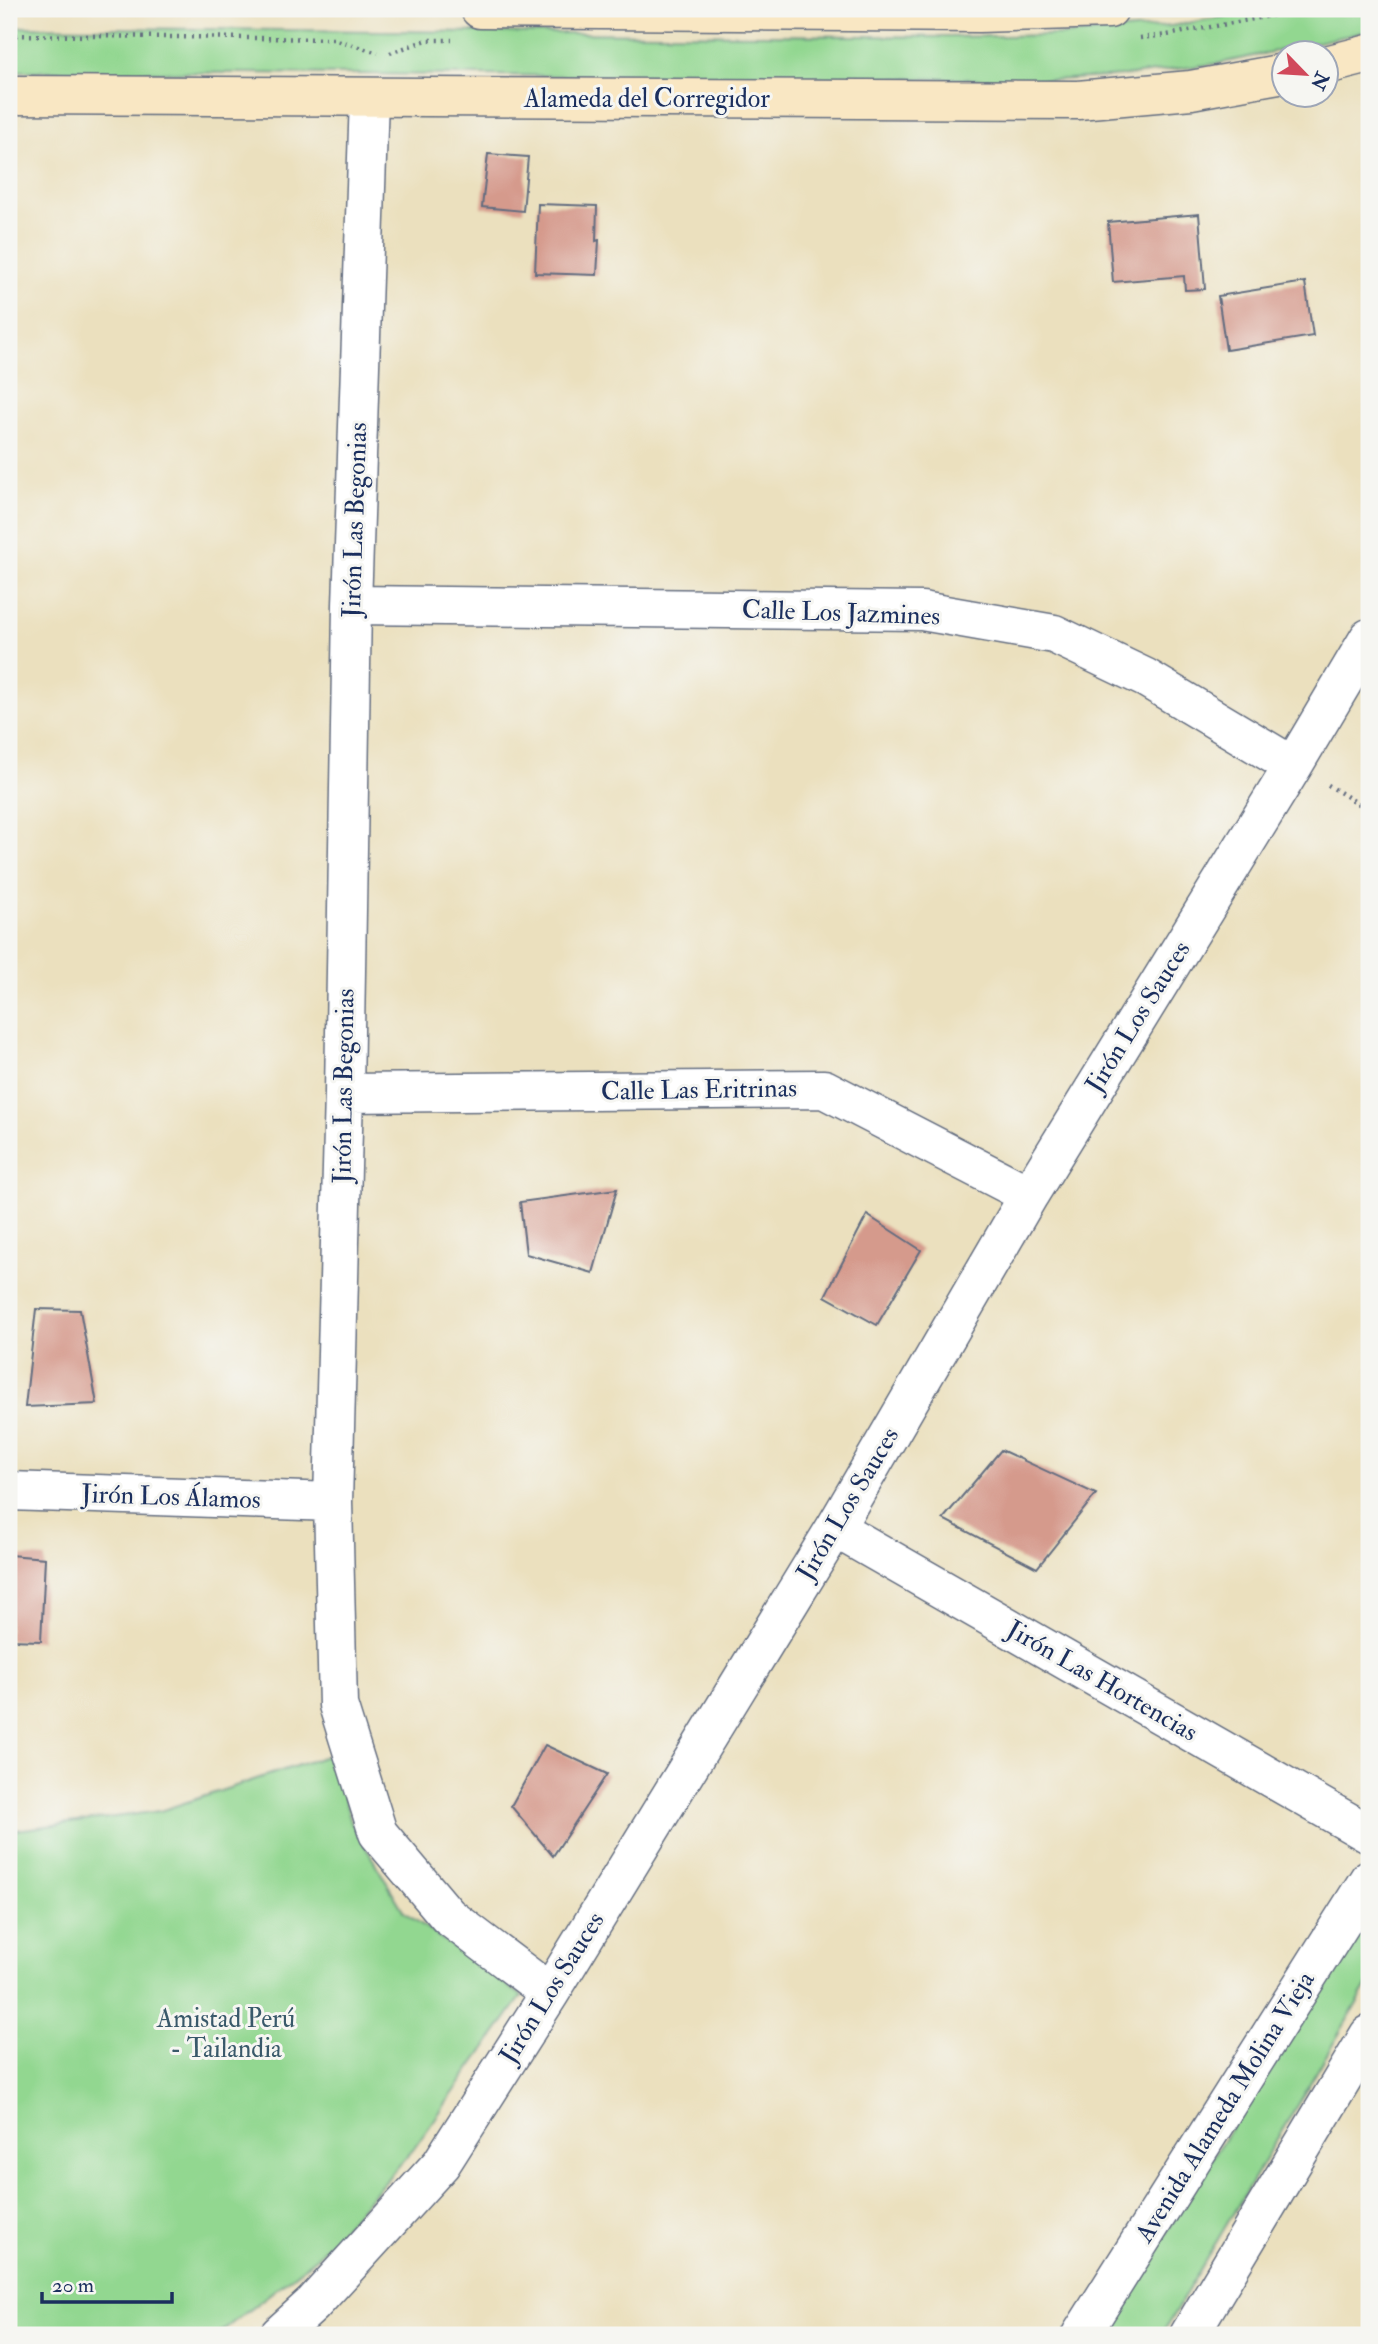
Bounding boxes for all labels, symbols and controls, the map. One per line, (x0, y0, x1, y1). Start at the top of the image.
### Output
north arrow (1270, 38, 1340, 108)
text: N (1305, 67, 1334, 94)
street label: Alameda del Corregidor (523, 83, 770, 115)
street label: Jirón Las Begonias (336, 422, 374, 619)
street label: Calle Los Jazmines (741, 594, 941, 632)
street label: Jirón Los Sauces (1078, 935, 1197, 1100)
street label: Jirón Las Begonias (326, 988, 362, 1185)
street label: Calle Las Eritrinas (601, 1072, 798, 1108)
street label: Jirón Los Sauces (789, 1422, 906, 1587)
street label: Jirón Los Álamos (80, 1476, 261, 1516)
street label: Jirón Las Hortencias (1000, 1613, 1203, 1749)
street label: Jirón Los Sauces (492, 1906, 611, 2071)
street label: Avenida Alameda Molina Vieja (1128, 1965, 1322, 2249)
park label: Amistad Perú - Tailandia (156, 2003, 295, 2065)
scale bar (42, 2260, 172, 2304)
text: 20 m (52, 2272, 94, 2299)

